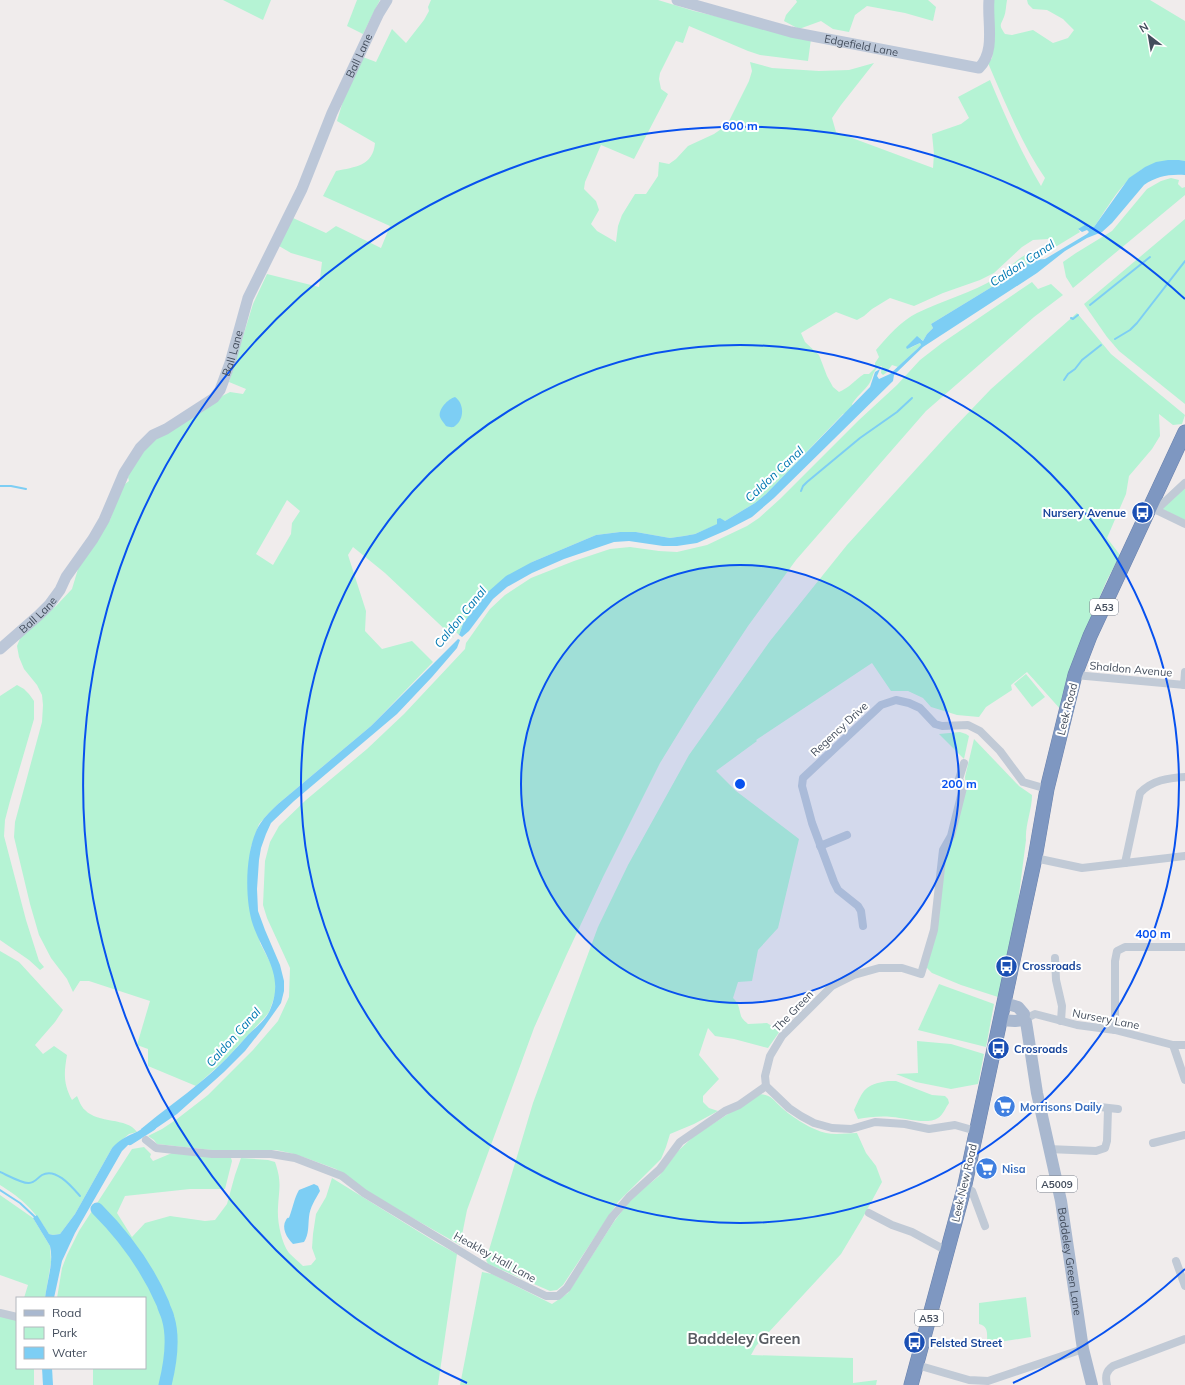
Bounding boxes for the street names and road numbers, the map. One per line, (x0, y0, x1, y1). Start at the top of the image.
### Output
street label: Ball Lane (343, 31, 375, 80)
street label: Edgefield Lane (823, 32, 900, 59)
street label: Ball Lane (219, 328, 246, 378)
street label: Ball Lane (16, 594, 60, 636)
road number: A53 (1090, 599, 1118, 615)
street label: Shaldon Avenue (1089, 658, 1173, 680)
street label: Leek Road (1054, 681, 1080, 737)
street label: Regency Drive (807, 699, 871, 759)
street label: The Green (770, 987, 816, 1035)
street label: Nursery Lane (1071, 1006, 1141, 1032)
street label: Leek New Road (948, 1142, 980, 1224)
road number: A5009 (1037, 1176, 1077, 1192)
street label: Baddeley Green Lane (1055, 1207, 1085, 1316)
street label: Heakley Hall Lane (451, 1229, 539, 1285)
road number: A53 (915, 1310, 943, 1326)

